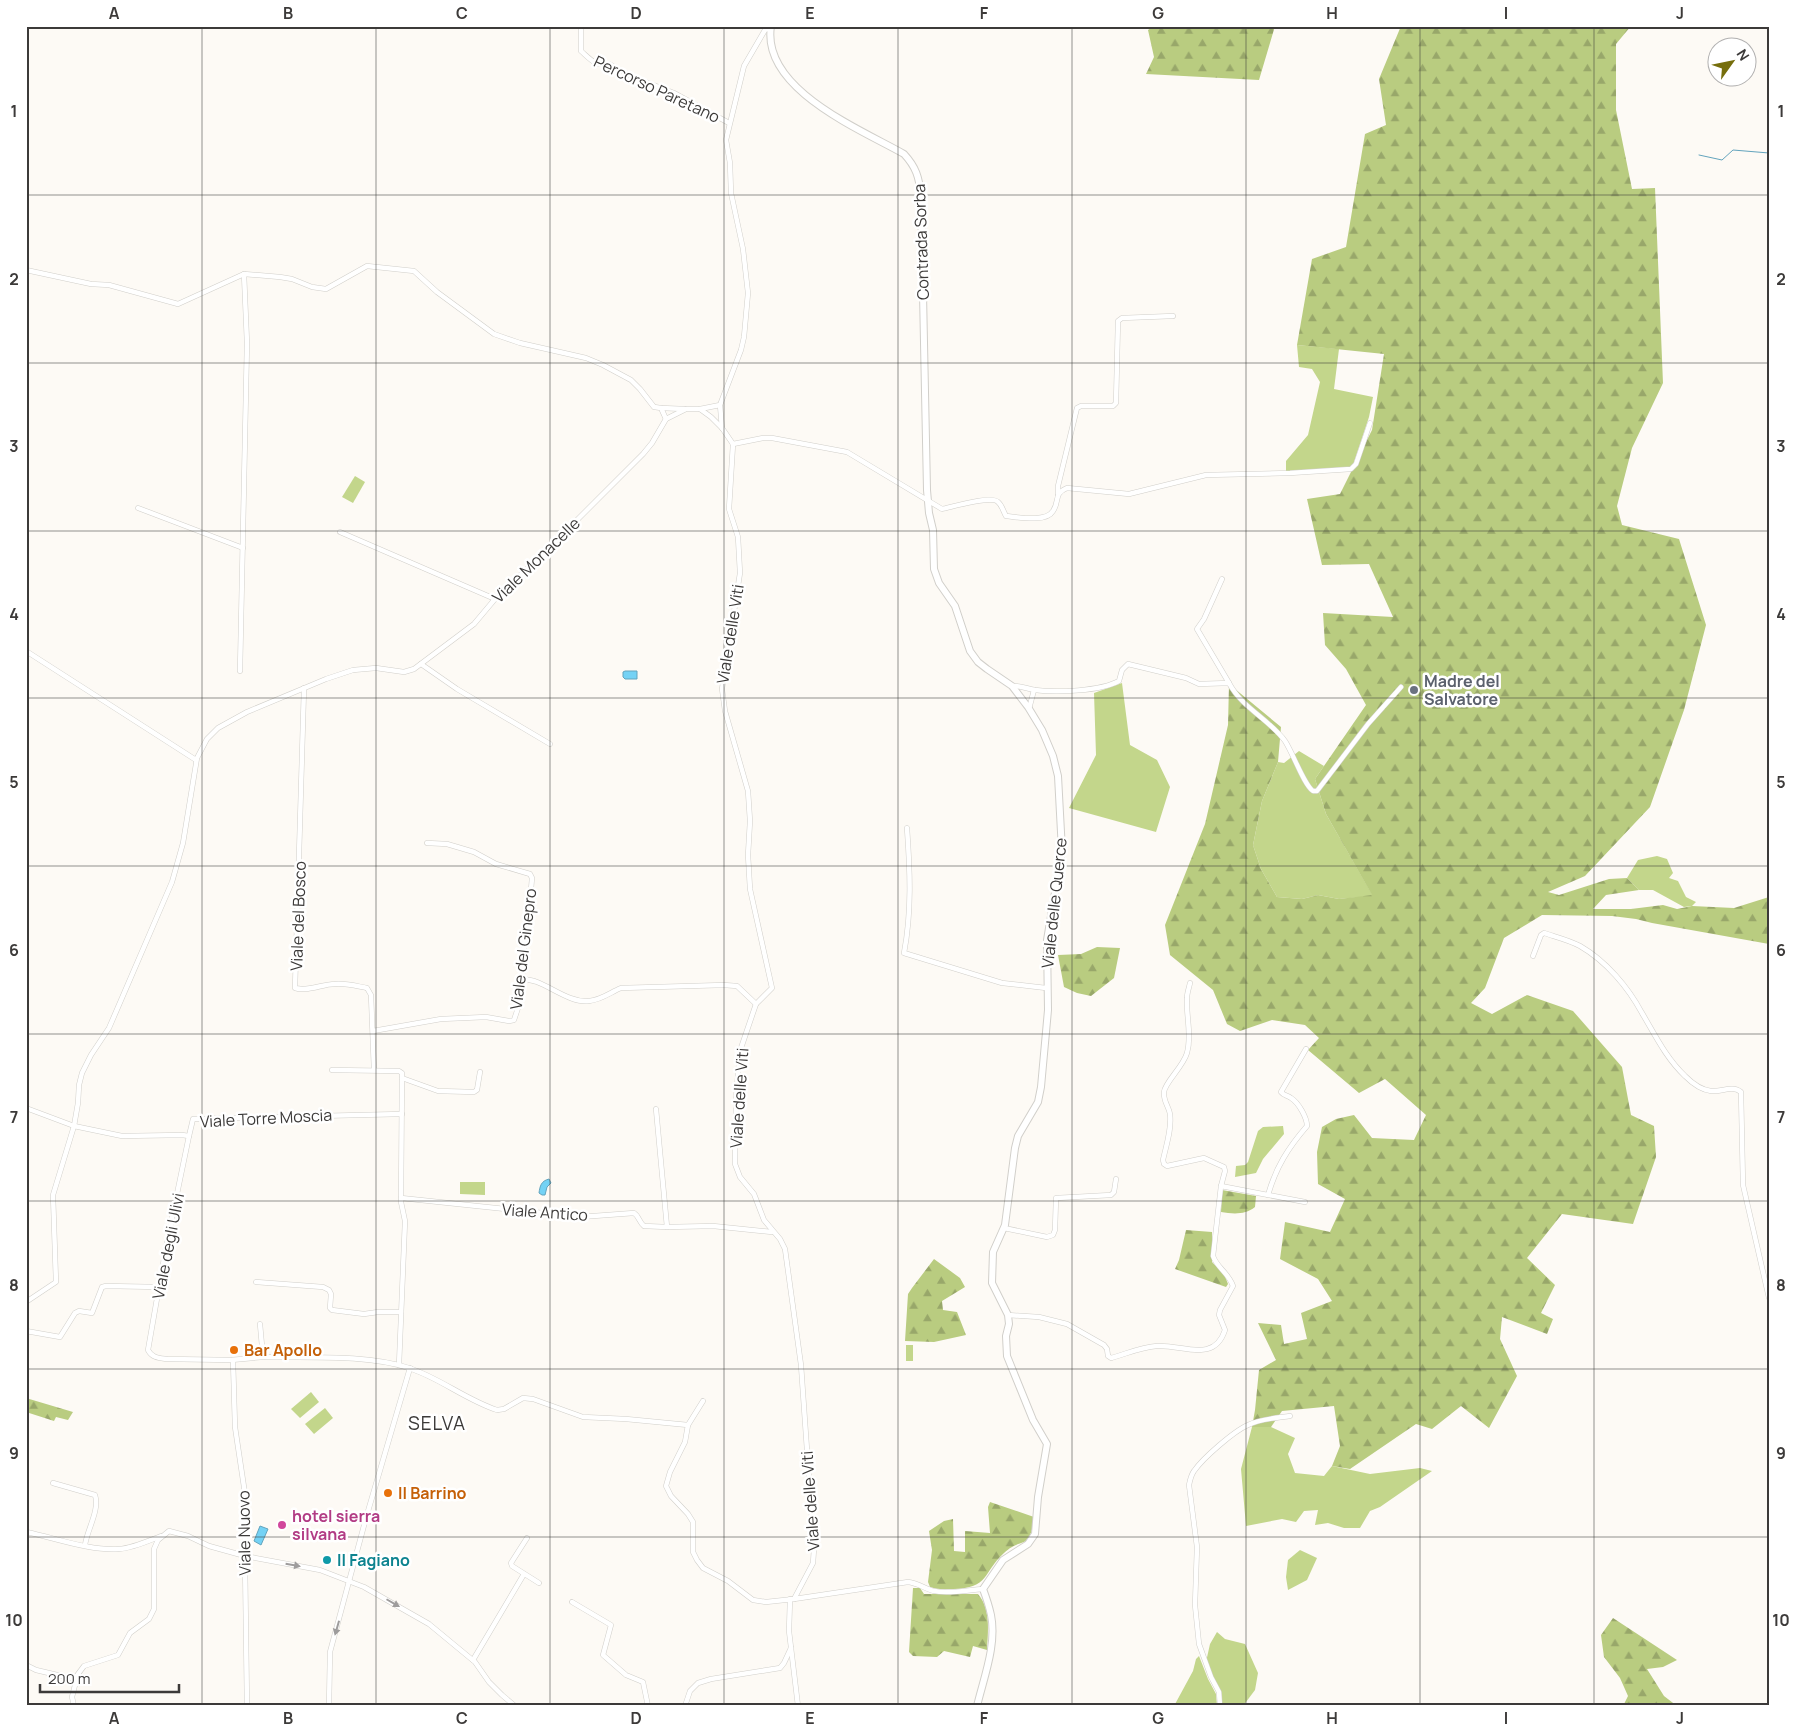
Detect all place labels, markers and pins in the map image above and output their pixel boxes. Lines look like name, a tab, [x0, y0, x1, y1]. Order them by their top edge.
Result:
place label: Madre del Salvatore	[1424, 670, 1500, 710]
marker: Madre del Salvatore	[1408, 684, 1420, 696]
place label: Bar Apollo	[244, 1339, 322, 1361]
marker: Bar Apollo	[228, 1344, 240, 1356]
place label: Il Barrino	[398, 1482, 467, 1504]
marker: Il Barrino	[382, 1487, 394, 1499]
place label: hotel sierra silvana	[292, 1505, 380, 1545]
marker: hotel sierra silvana	[276, 1519, 288, 1531]
place label: Il Fagiano	[337, 1549, 410, 1571]
marker: Il Fagiano	[321, 1554, 333, 1566]

